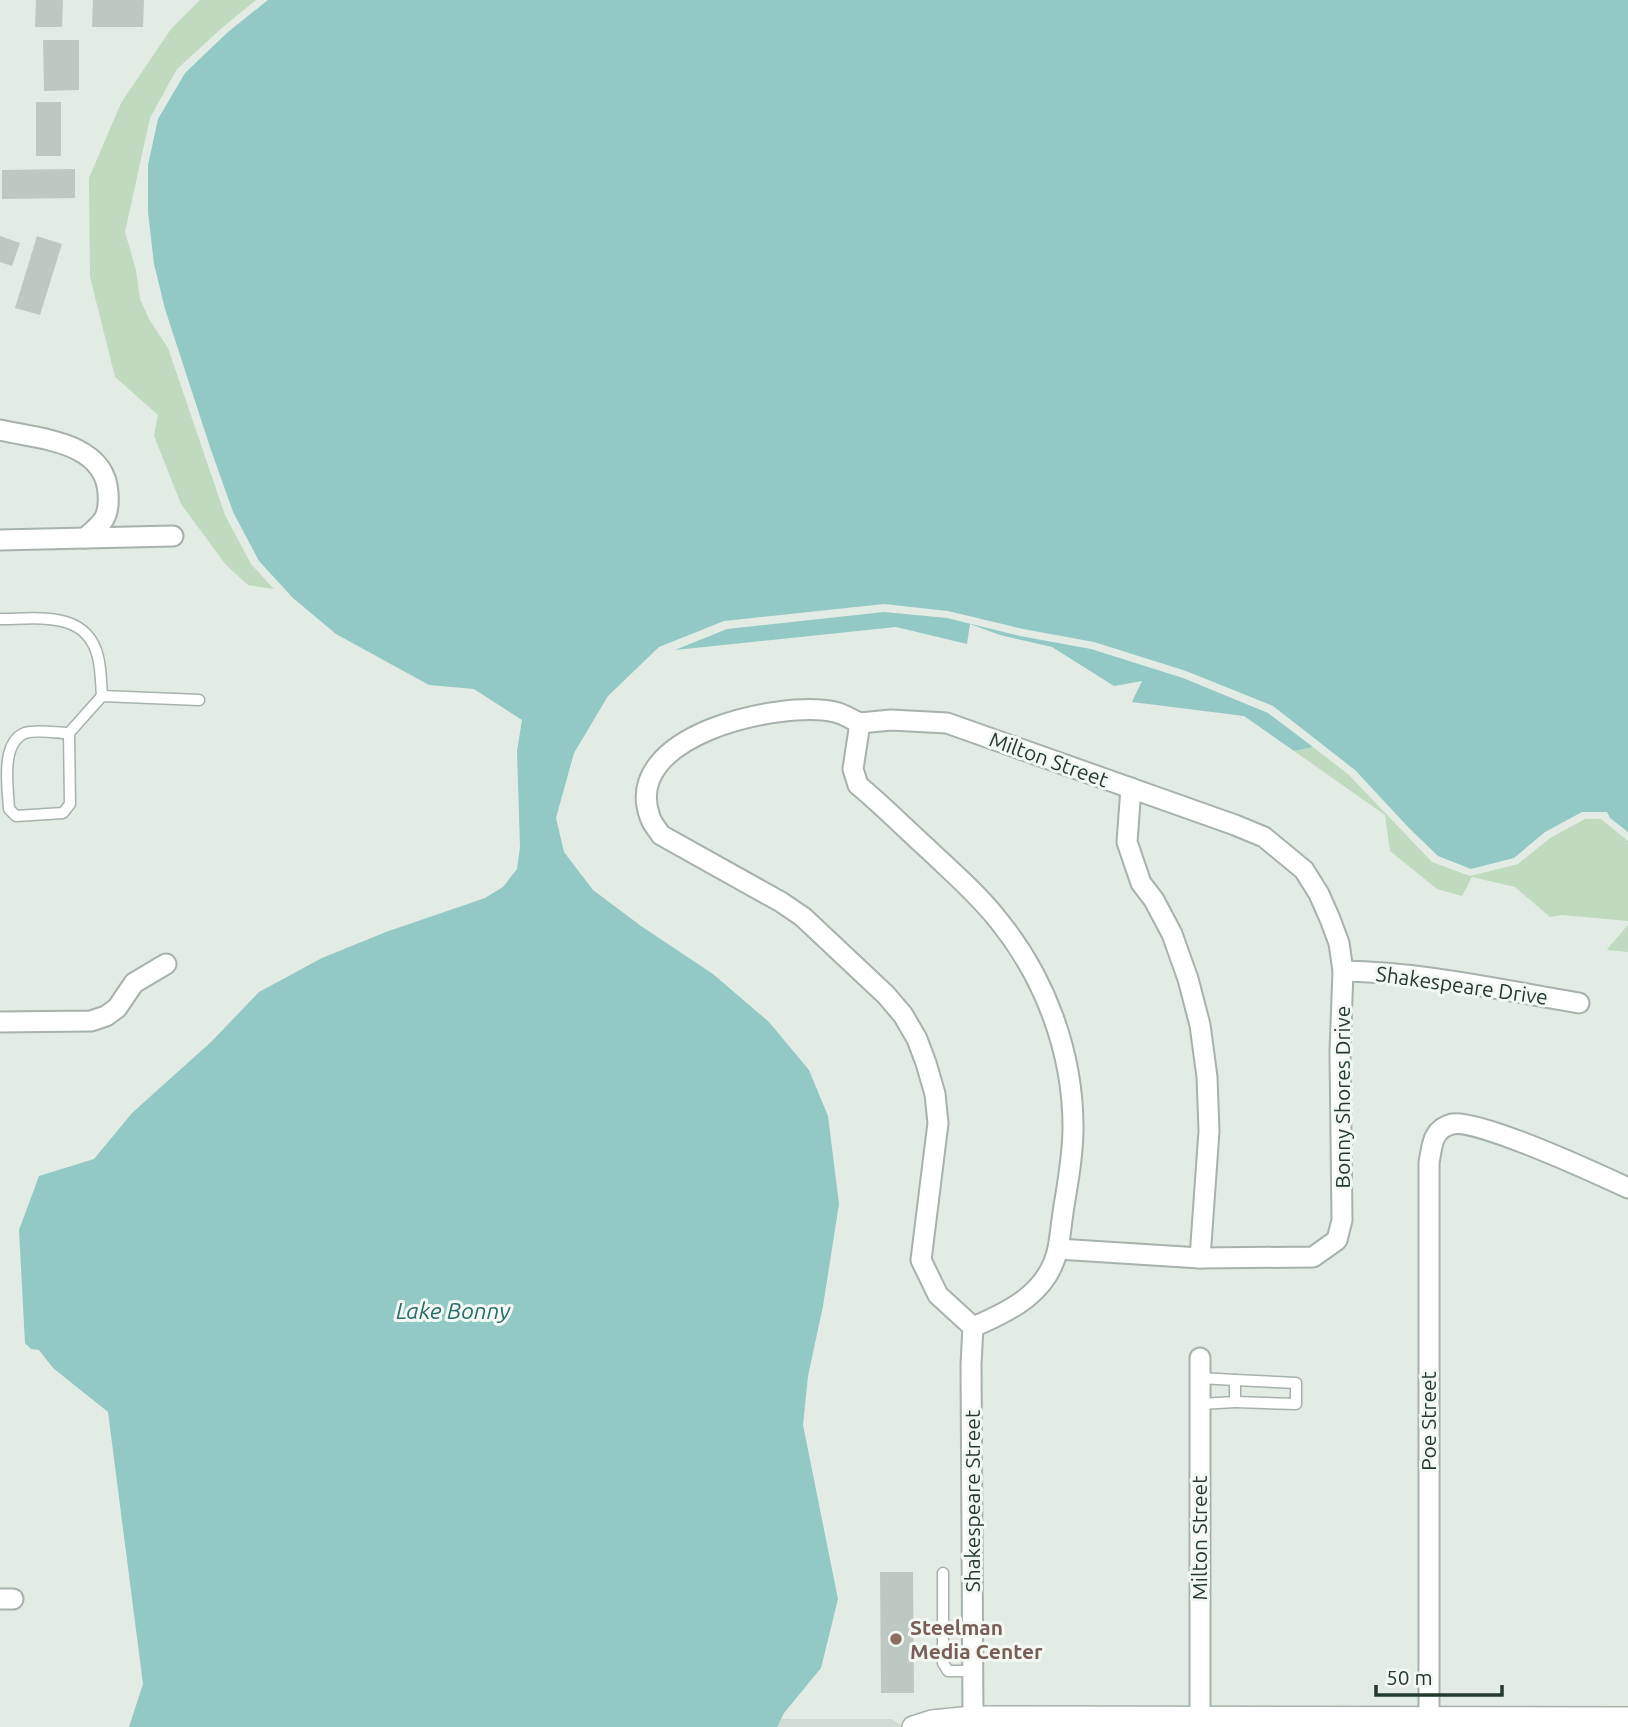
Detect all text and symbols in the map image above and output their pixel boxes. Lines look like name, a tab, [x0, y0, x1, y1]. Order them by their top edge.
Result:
street label: Milton Street	[986, 726, 1112, 792]
street label: Shakespeare Drive	[1374, 961, 1550, 1009]
street label: Bonny Shores Drive	[1330, 1006, 1354, 1188]
water label: Lake Bonny	[396, 1298, 511, 1323]
street label: Poe Street	[1416, 1371, 1440, 1471]
street label: Shakespeare Street	[960, 1410, 984, 1592]
street label: Milton Street	[1187, 1476, 1211, 1600]
place label: Steelman Media Center	[910, 1615, 1043, 1663]
marker: Steelman Media Center	[888, 1631, 904, 1647]
scale bar	[1376, 1654, 1502, 1698]
text: 50 m	[1386, 1665, 1433, 1689]

